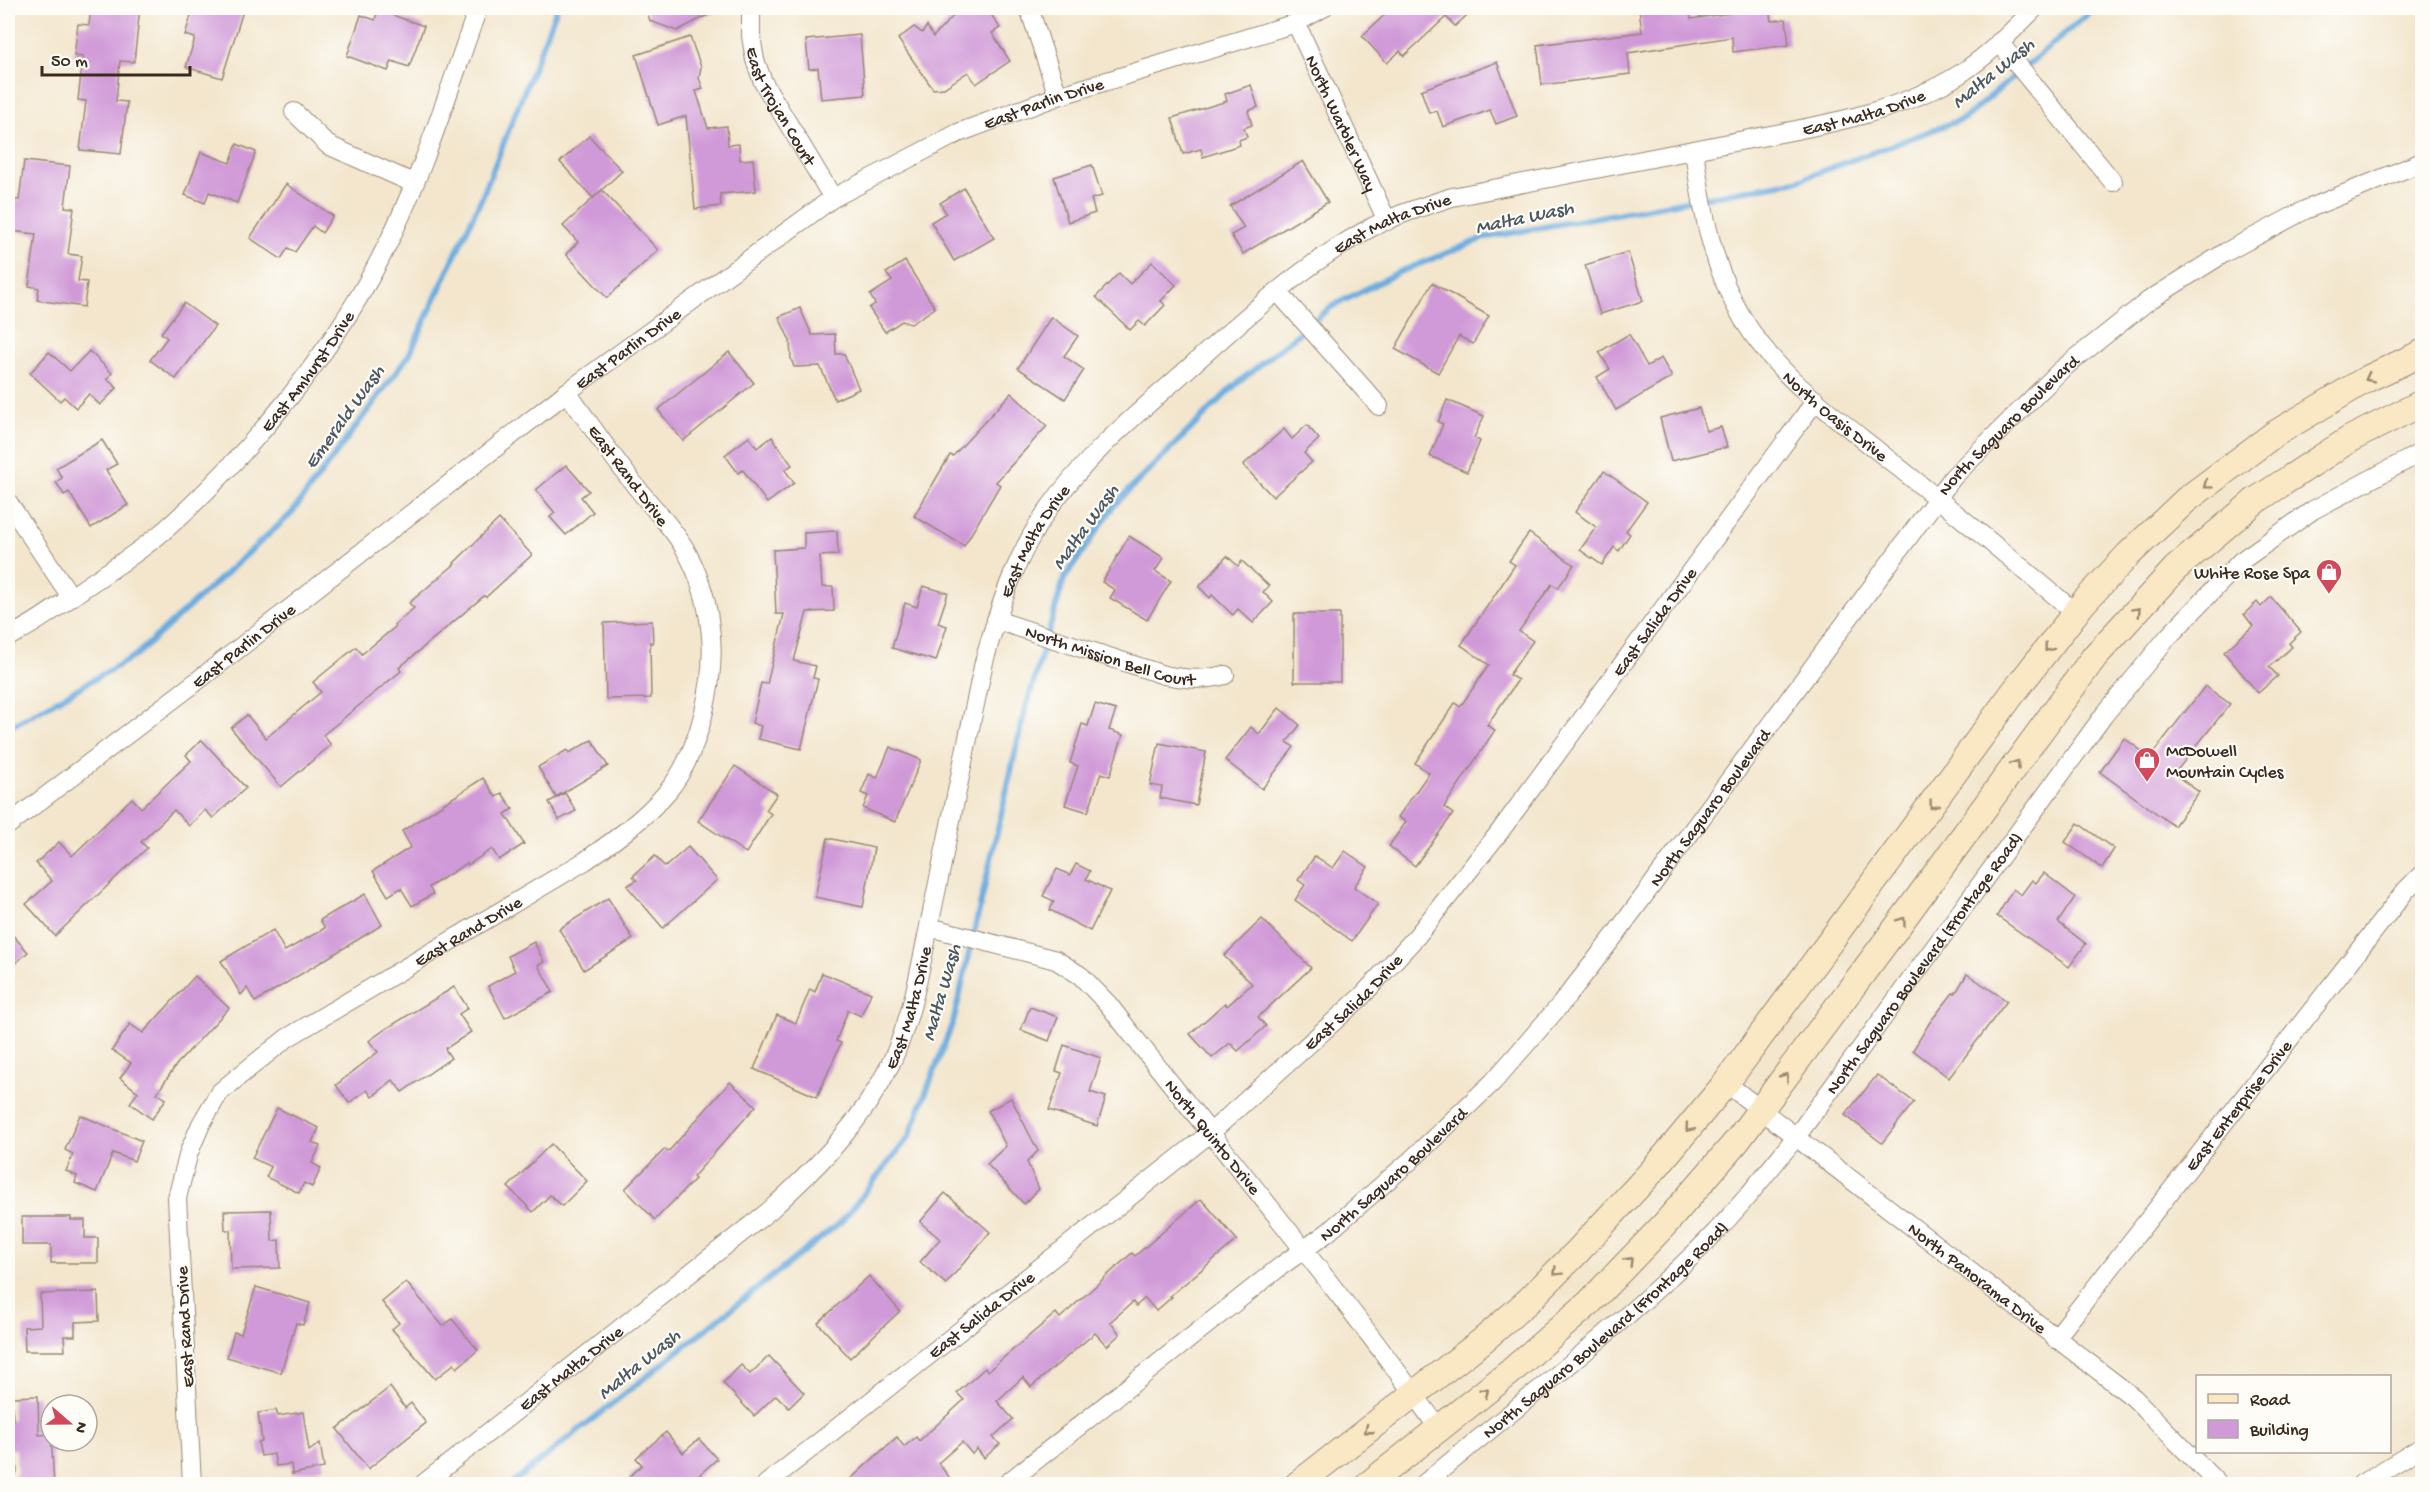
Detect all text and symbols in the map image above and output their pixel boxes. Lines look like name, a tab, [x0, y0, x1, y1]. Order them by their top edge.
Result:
water label: Malta Wash	[1948, 34, 2040, 115]
scale bar	[42, 39, 190, 77]
street label: East Trojan Court	[740, 46, 820, 171]
text: 50 m	[51, 52, 88, 73]
street label: North Warbler Way	[1299, 52, 1380, 196]
street label: East Parlin Drive	[981, 74, 1107, 136]
street label: East Malta Drive	[1801, 86, 1930, 142]
street label: East Malta Drive	[1330, 190, 1455, 260]
water label: Malta Wash	[1474, 198, 1576, 241]
street label: East Parlin Drive	[572, 304, 687, 395]
street label: East Amhurst Drive	[257, 307, 361, 437]
street label: North Saguaro Boulevard	[1935, 351, 2085, 501]
water label: Emerald Wash	[301, 362, 391, 474]
street label: North Oasis Drive	[1777, 368, 1891, 468]
one-way arrow	[2365, 371, 2376, 382]
street label: East Rand Drive	[582, 422, 672, 532]
one-way arrow	[2202, 477, 2213, 488]
street label: East Malta Drive	[997, 481, 1076, 601]
water label: Malta Wash	[1048, 481, 1126, 575]
shop icon: White Rose Spa	[2314, 557, 2344, 595]
street label: East Salida Drive	[1609, 564, 1703, 681]
place label: White Rose Spa	[2194, 564, 2311, 585]
street label: East Parlin Drive	[189, 600, 301, 694]
one-way arrow	[2130, 607, 2141, 617]
street label: North Mission Bell Court	[1022, 622, 1197, 692]
one-way arrow	[2045, 641, 2056, 652]
street label: North Saguaro Boulevard	[1646, 724, 1777, 892]
place label: McDowell Mountain Cycles	[2166, 742, 2285, 784]
shop icon: McDowell Mountain Cycles	[2132, 745, 2162, 783]
one-way arrow	[2009, 759, 2020, 770]
one-way arrow	[1929, 798, 1940, 809]
street label: North Saguaro Boulevard (Frontage Road)	[1823, 829, 2028, 1099]
street label: East Rand Drive	[411, 892, 527, 973]
one-way arrow	[1894, 917, 1905, 928]
water label: Malta Wash	[919, 942, 968, 1044]
street label: East Malta Drive	[882, 944, 938, 1073]
street label: East Salida Drive	[1301, 950, 1409, 1056]
street label: East Enterprise Drive	[2182, 1036, 2298, 1176]
one-way arrow	[1777, 1073, 1788, 1084]
street label: North Quinto Drive	[1159, 1076, 1264, 1201]
street label: North Saguaro Boulevard	[1317, 1103, 1474, 1248]
one-way arrow	[1685, 1121, 1696, 1132]
street label: North Saguaro Boulevard (Frontage Road)	[1479, 1218, 1733, 1444]
street label: North Panorama Drive	[1903, 1219, 2050, 1340]
one-way arrow	[1622, 1258, 1633, 1268]
one-way arrow	[1554, 1264, 1565, 1275]
street label: East Rand Drive	[173, 1265, 200, 1388]
street label: East Salida Drive	[925, 1267, 1041, 1365]
street label: East Malta Drive	[516, 1322, 629, 1417]
water label: Malta Wash	[594, 1325, 686, 1406]
legend	[2196, 1375, 2391, 1453]
one-way arrow	[1478, 1389, 1489, 1400]
text: Road	[2250, 1391, 2291, 1412]
north arrow	[39, 1393, 99, 1453]
text: N	[69, 1419, 91, 1436]
text: Building	[2249, 1421, 2309, 1442]
one-way arrow	[1364, 1422, 1375, 1433]

